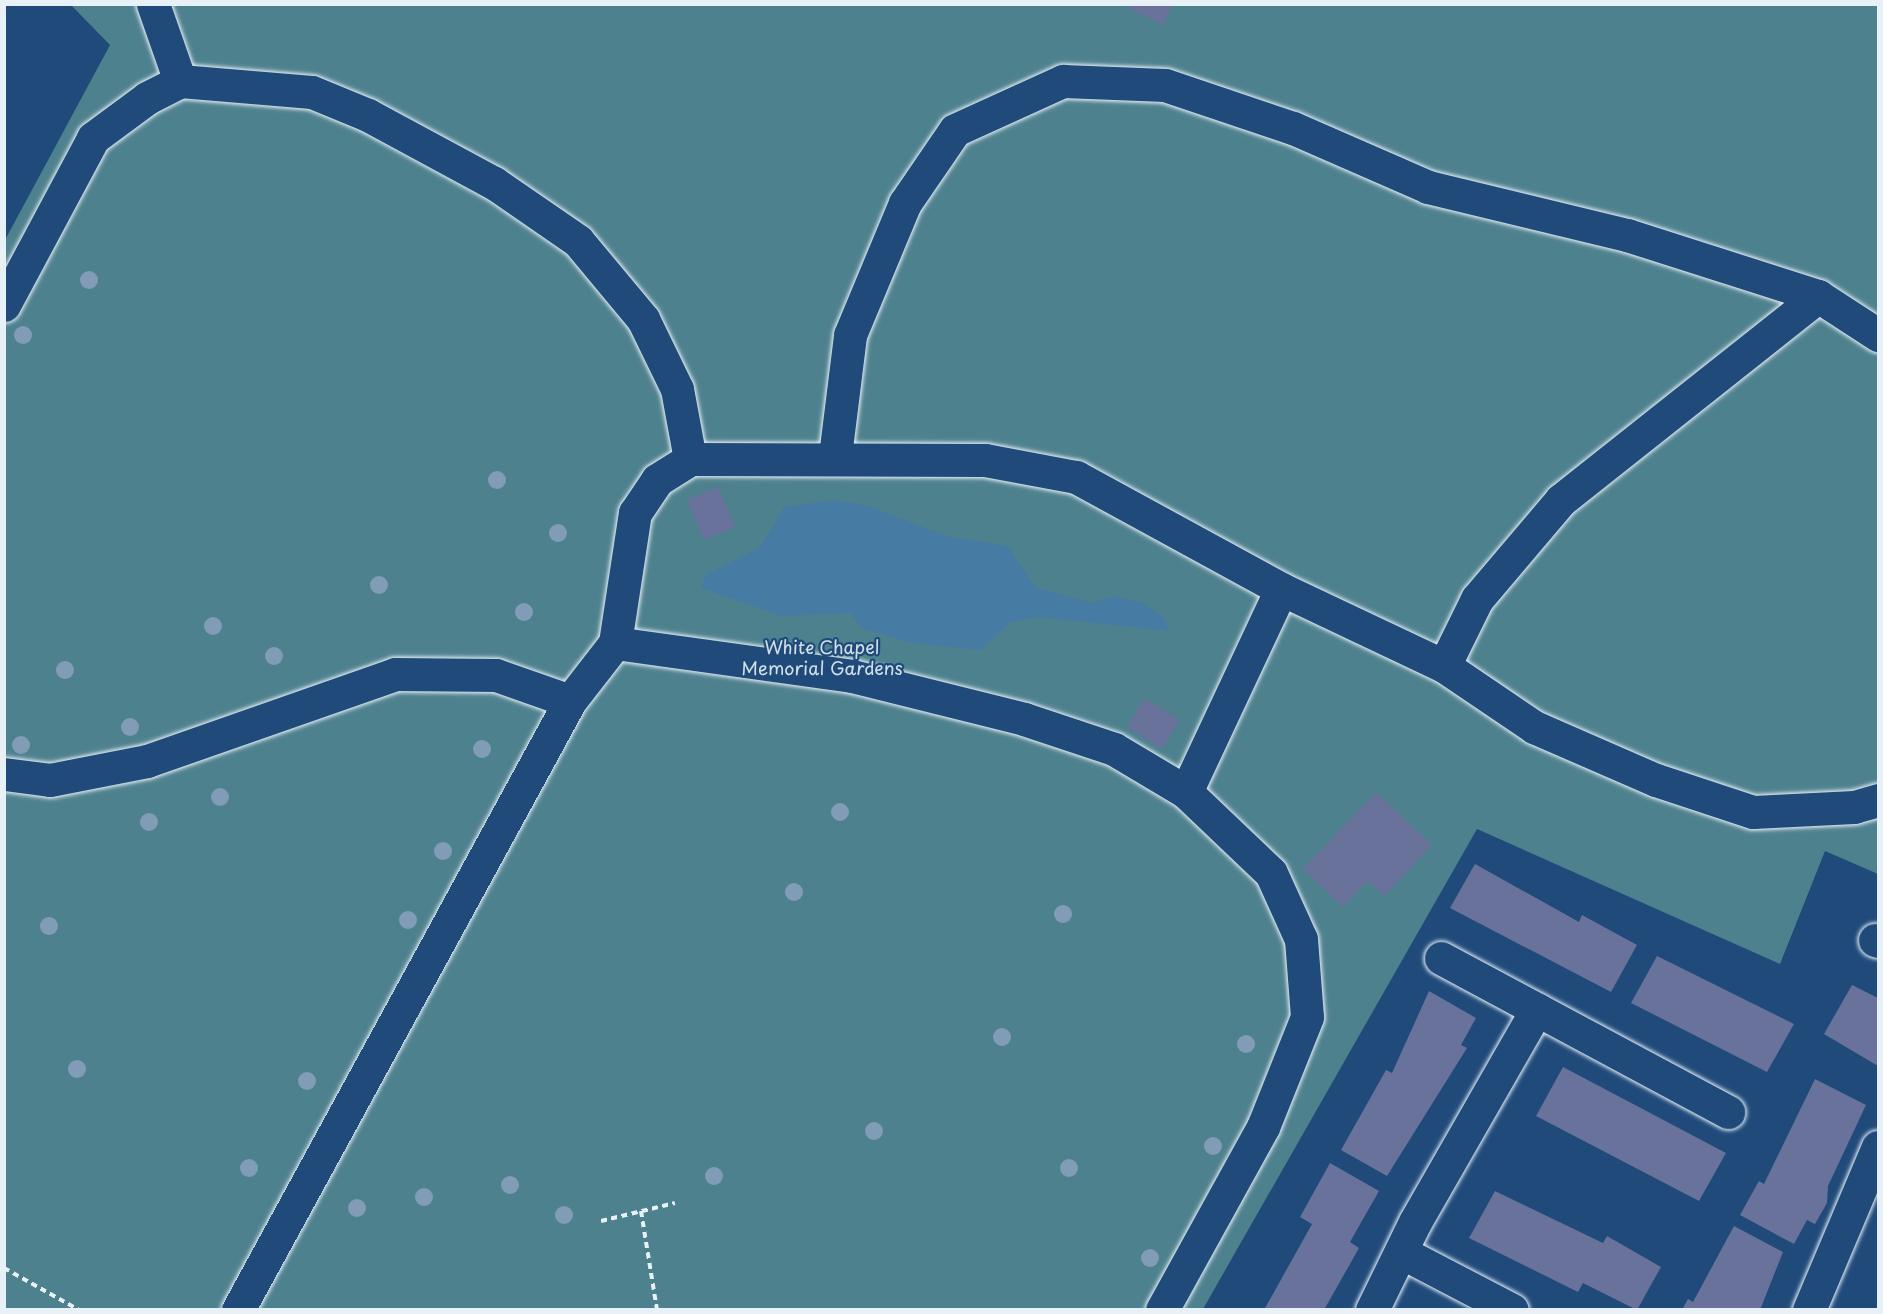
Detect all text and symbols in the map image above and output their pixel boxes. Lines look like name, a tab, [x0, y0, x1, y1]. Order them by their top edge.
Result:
park label: White Chapel Memorial Gardens	[742, 637, 902, 680]

